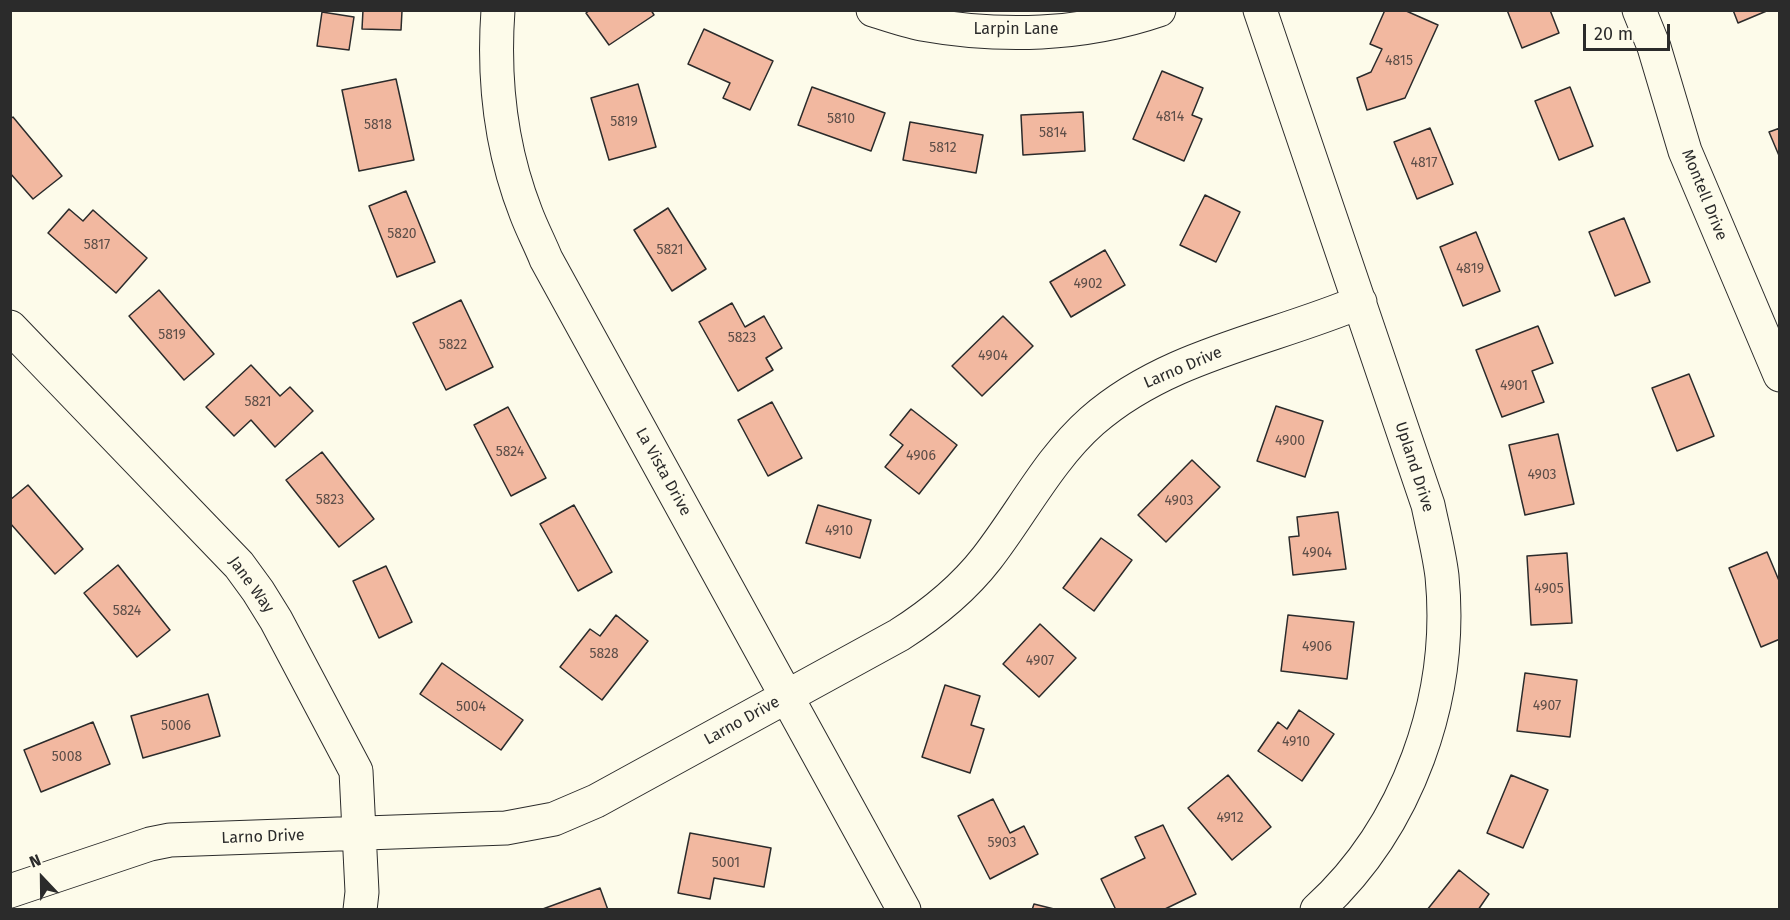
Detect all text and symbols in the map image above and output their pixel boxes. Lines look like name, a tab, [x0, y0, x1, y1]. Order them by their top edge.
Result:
scale bar	[1586, 12, 1673, 50]
street label: Larpin Lane	[974, 20, 1058, 40]
text: 20 m	[1594, 23, 1633, 45]
house number: 4815	[1385, 53, 1413, 69]
house number: 4814	[1156, 109, 1184, 125]
house number: 5810	[827, 111, 855, 127]
house number: 5819	[610, 114, 638, 130]
house number: 5818	[364, 117, 392, 133]
house number: 5814	[1039, 125, 1067, 141]
house number: 5812	[929, 140, 957, 156]
street label: Montell Drive	[1677, 147, 1731, 243]
house number: 4817	[1410, 155, 1438, 171]
house number: 5820	[387, 226, 417, 242]
house number: 5817	[84, 237, 110, 253]
house number: 5821	[656, 242, 684, 258]
house number: 4819	[1456, 261, 1484, 277]
house number: 4902	[1073, 276, 1103, 292]
house number: 5819	[158, 327, 186, 343]
house number: 5823	[728, 330, 756, 346]
house number: 5822	[439, 337, 467, 353]
street label: Larno Drive	[1141, 343, 1225, 393]
house number: 4904	[978, 348, 1008, 364]
house number: 4901	[1500, 378, 1528, 394]
house number: 5821	[244, 394, 272, 410]
street label: Upland Drive	[1390, 419, 1438, 515]
street label: La Vista Drive	[631, 425, 695, 519]
house number: 4900	[1275, 433, 1305, 449]
house number: 5824	[496, 444, 524, 460]
house number: 4906	[906, 448, 936, 464]
house number: 4903	[1527, 467, 1557, 483]
house number: 5823	[316, 492, 344, 508]
house number: 4903	[1164, 493, 1194, 509]
house number: 4910	[825, 523, 853, 539]
house number: 4904	[1302, 545, 1332, 561]
street label: Jane Way	[224, 553, 278, 617]
house number: 4905	[1534, 581, 1564, 597]
house number: 5824	[113, 603, 141, 619]
house number: 4906	[1302, 639, 1332, 655]
house number: 5828	[589, 646, 619, 662]
house number: 4907	[1026, 653, 1054, 669]
street label: Larno Drive	[701, 692, 783, 750]
house number: 4907	[1533, 698, 1561, 714]
house number: 5004	[456, 699, 486, 715]
house number: 5006	[161, 718, 191, 734]
house number: 4910	[1282, 734, 1310, 750]
house number: 5008	[52, 749, 82, 765]
house number: 4912	[1216, 810, 1244, 826]
street label: Larno Drive	[221, 826, 305, 848]
house number: 5903	[988, 835, 1016, 851]
north arrow	[12, 848, 72, 908]
text: N	[27, 850, 44, 872]
house number: 5001	[712, 855, 740, 871]

